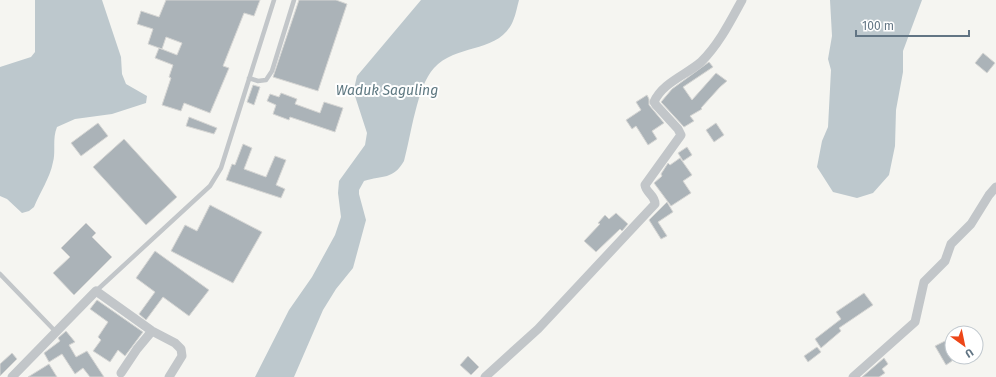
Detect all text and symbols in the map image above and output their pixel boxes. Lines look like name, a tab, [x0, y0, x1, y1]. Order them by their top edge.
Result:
scale bar	[856, 12, 969, 38]
text: 100 m	[862, 19, 894, 33]
water label: Waduk Saguling	[336, 82, 438, 99]
north arrow	[944, 325, 984, 365]
text: U	[963, 346, 976, 360]

